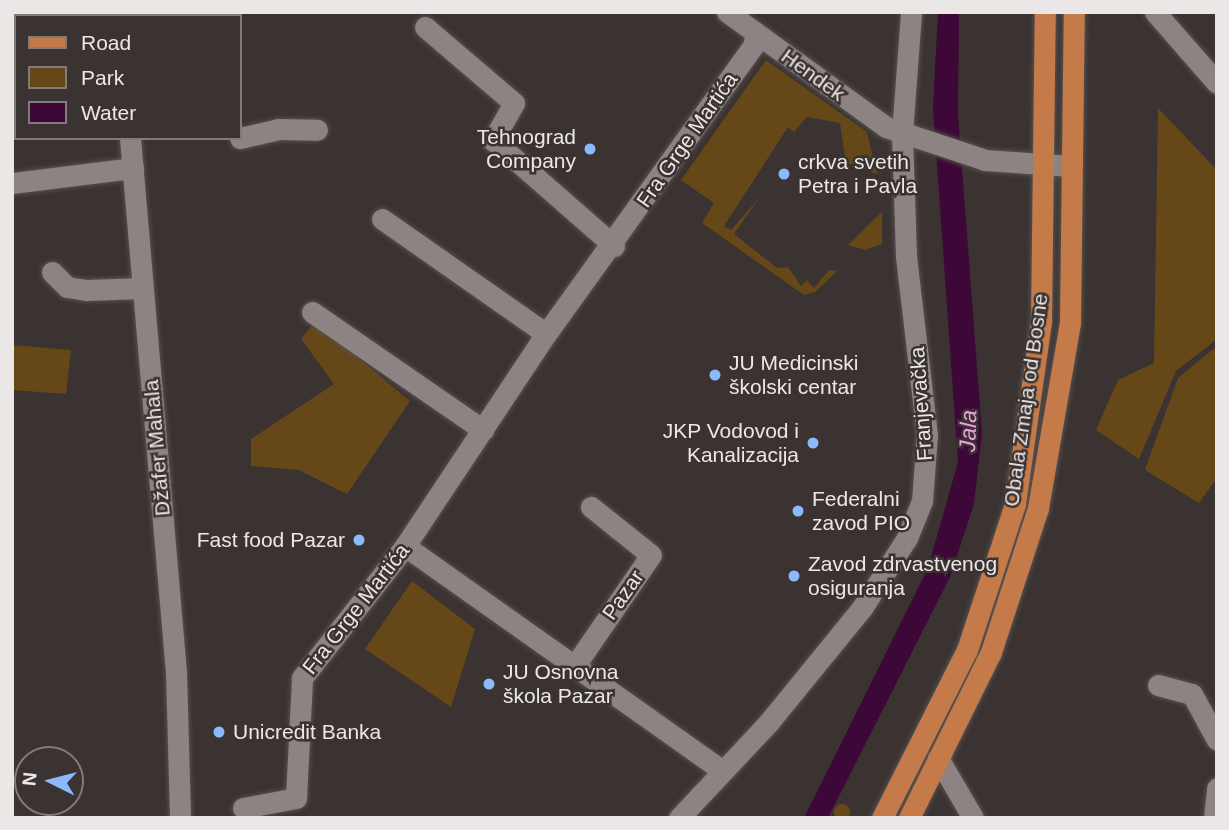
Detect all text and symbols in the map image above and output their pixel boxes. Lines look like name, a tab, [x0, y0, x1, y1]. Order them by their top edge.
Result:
legend	[14, 14, 242, 140]
text: Road	[81, 31, 131, 54]
street label: Hendek	[776, 44, 850, 106]
text: Park	[81, 66, 124, 89]
street label: Fra Grge Martića	[631, 68, 743, 212]
text: Water	[81, 101, 136, 124]
place label: Tehnograd Company	[477, 124, 576, 174]
marker: Tehnograd Company	[582, 141, 598, 157]
place label: crkva svetih Petra i Pavla	[798, 149, 917, 199]
marker: crkva svetih Petra i Pavla	[776, 166, 792, 182]
street label: Obala Zmaja od Bosne	[999, 292, 1053, 508]
street label: Franjevačka	[904, 346, 938, 462]
place label: JU Medicinski školski centar	[729, 350, 859, 400]
marker: JU Medicinski školski centar	[707, 367, 723, 383]
street label: Džafer Mahala	[138, 379, 176, 517]
water label: Jala	[953, 409, 983, 453]
place label: JKP Vodovod i Kanalizacija	[662, 418, 799, 468]
marker: JKP Vodovod i Kanalizacija	[805, 435, 821, 451]
place label: Federalni zavod PIO	[812, 486, 910, 536]
marker: Federalni zavod PIO	[790, 503, 806, 519]
place label: Fast food Pazar	[197, 527, 345, 553]
marker: Fast food Pazar	[351, 532, 367, 548]
street label: Fra Grge Martića	[297, 539, 415, 679]
place label: Zavod zdrvastvenog osiguranja	[808, 551, 997, 601]
street label: Pazar	[597, 565, 649, 625]
marker: Zavod zdrvastvenog osiguranja	[786, 568, 802, 584]
place label: JU Osnovna škola Pazar	[503, 659, 619, 709]
marker: JU Osnovna škola Pazar	[481, 676, 497, 692]
place label: Unicredit Banka	[233, 719, 381, 745]
marker: Unicredit Banka	[211, 724, 227, 740]
north arrow	[14, 746, 84, 816]
text: N	[18, 771, 41, 787]

